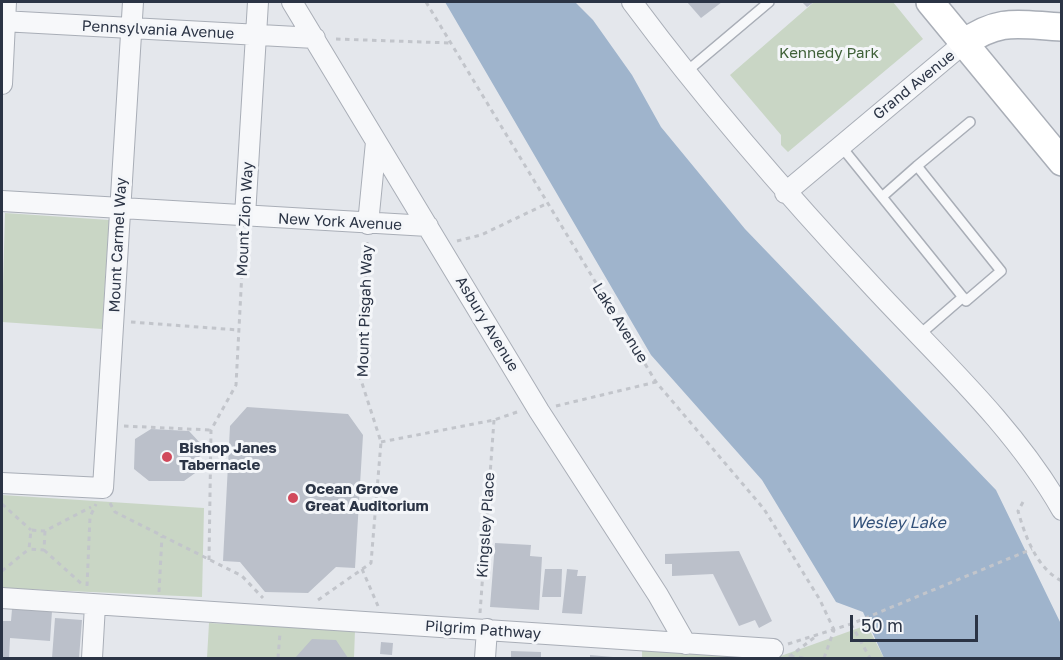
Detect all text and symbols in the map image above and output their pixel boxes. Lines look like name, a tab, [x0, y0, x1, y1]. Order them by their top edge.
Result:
street label: Pennsylvania Avenue	[81, 17, 235, 43]
park label: Kennedy Park	[779, 44, 879, 62]
street label: Grand Avenue	[870, 47, 958, 123]
street label: Mount Zion Way	[233, 161, 257, 277]
street label: Mount Carmel Way	[105, 177, 131, 313]
street label: New York Avenue	[277, 210, 403, 234]
street label: Mount Pisgah Way	[354, 244, 376, 378]
street label: Asbury Avenue	[452, 273, 522, 375]
street label: Lake Avenue	[588, 280, 652, 366]
place label: Bishop Janes Tabernacle	[179, 439, 277, 474]
marker: Bishop Janes Tabernacle	[160, 450, 174, 464]
street label: Kingsley Place	[473, 472, 499, 578]
place label: Ocean Grove Great Auditorium	[305, 480, 429, 515]
marker: Ocean Grove Great Auditorium	[286, 491, 300, 505]
water label: Wesley Lake	[850, 513, 946, 533]
scale bar	[853, 603, 980, 641]
text: 50 m	[861, 614, 903, 636]
street label: Pilgrim Pathway	[424, 617, 542, 643]

